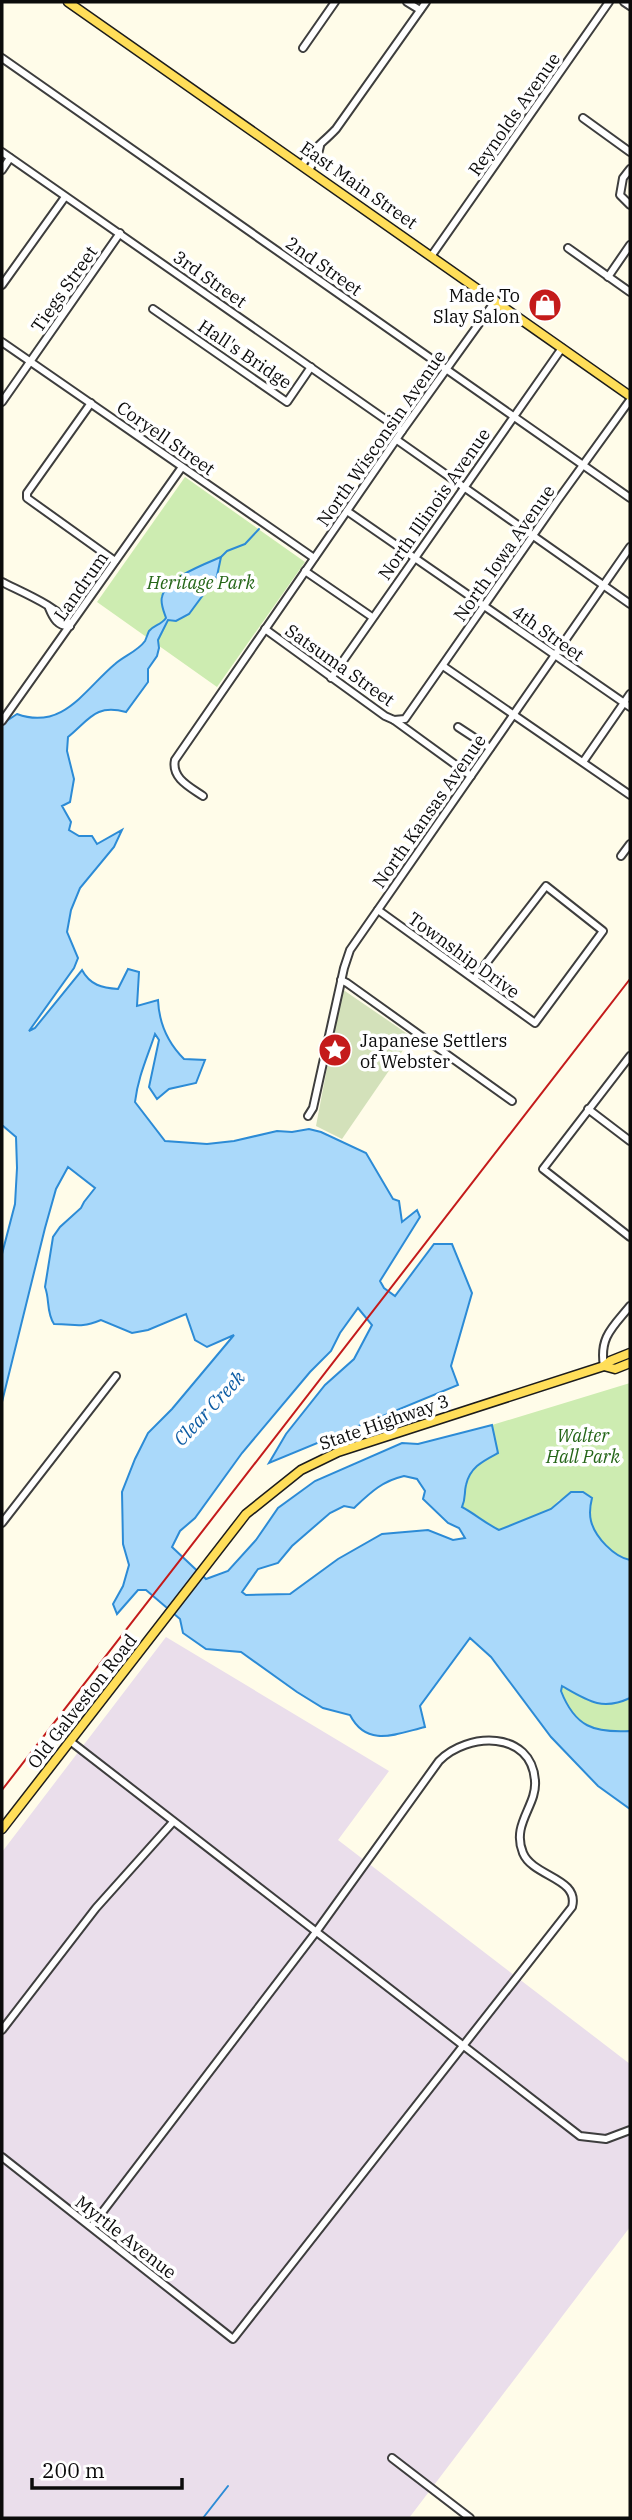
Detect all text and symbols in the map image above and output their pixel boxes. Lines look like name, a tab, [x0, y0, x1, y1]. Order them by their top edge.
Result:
street label: Reynolds Avenue	[463, 48, 565, 180]
street label: East Main Street	[296, 136, 422, 234]
street label: 2nd Street	[281, 231, 367, 301]
street label: Tiegs Street	[26, 241, 102, 337]
street label: 3rd Street	[169, 245, 251, 313]
place label: Made To Slay Salon	[433, 284, 520, 328]
shop icon: Made To Slay Salon	[526, 286, 564, 324]
street label: Hall's Bridge	[194, 314, 296, 394]
street label: North Wisconsin Avenue	[311, 345, 451, 531]
street label: Coryell Street	[112, 396, 220, 480]
street label: North Illinois Avenue	[373, 424, 495, 584]
street label: North Iowa Avenue	[448, 480, 560, 626]
street label: Landrum	[49, 547, 113, 625]
park label: Heritage Park	[146, 571, 255, 594]
street label: 4th Street	[507, 600, 589, 666]
street label: Satsuma Street	[281, 619, 399, 711]
street label: North Kansas Avenue	[367, 730, 491, 892]
street label: Township Drive	[404, 907, 524, 1003]
place label: Japanese Settlers of Webster	[360, 1029, 507, 1073]
place icon: Japanese Settlers of Webster	[316, 1031, 354, 1069]
water label: Clear Creek	[168, 1365, 250, 1451]
street label: State Highway 3	[316, 1389, 452, 1455]
park label: Walter Hall Park	[545, 1424, 621, 1468]
street label: Old Galveston Road	[22, 1629, 142, 1773]
street label: Myrtle Avenue	[71, 2190, 181, 2284]
scale bar	[32, 2446, 182, 2490]
text: 200 m	[42, 2456, 105, 2484]

